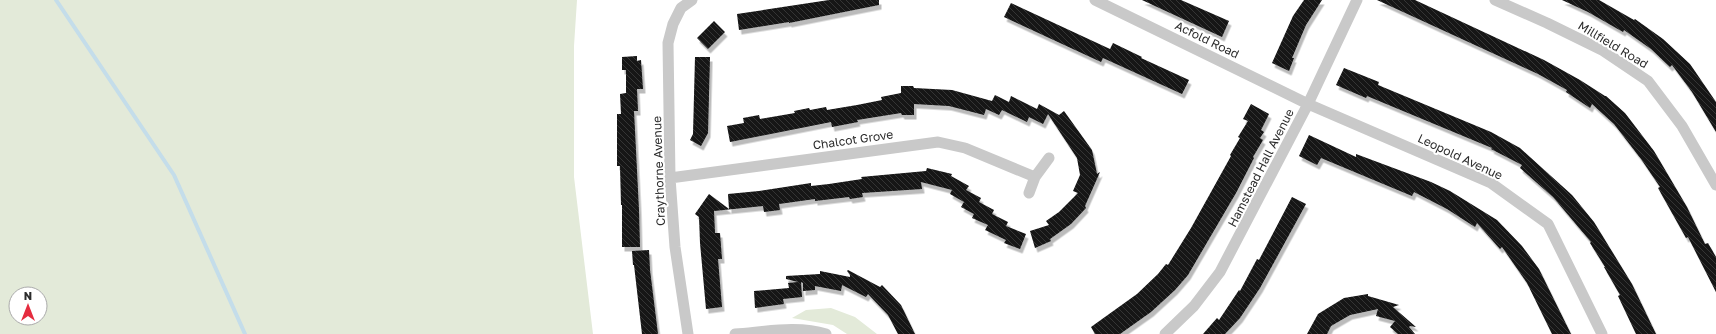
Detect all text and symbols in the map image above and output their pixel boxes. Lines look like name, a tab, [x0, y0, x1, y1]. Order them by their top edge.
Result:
street label: Acfold Road	[1173, 18, 1242, 61]
street label: Millfield Road	[1576, 18, 1651, 71]
street label: Hamstead Hall Avenue	[1224, 106, 1297, 229]
street label: Craythorne Avenue	[649, 116, 668, 226]
street label: Chalcot Grove	[812, 126, 894, 153]
street label: Leopold Avenue	[1415, 130, 1505, 183]
north arrow	[8, 286, 48, 326]
text: N	[24, 289, 32, 302]

